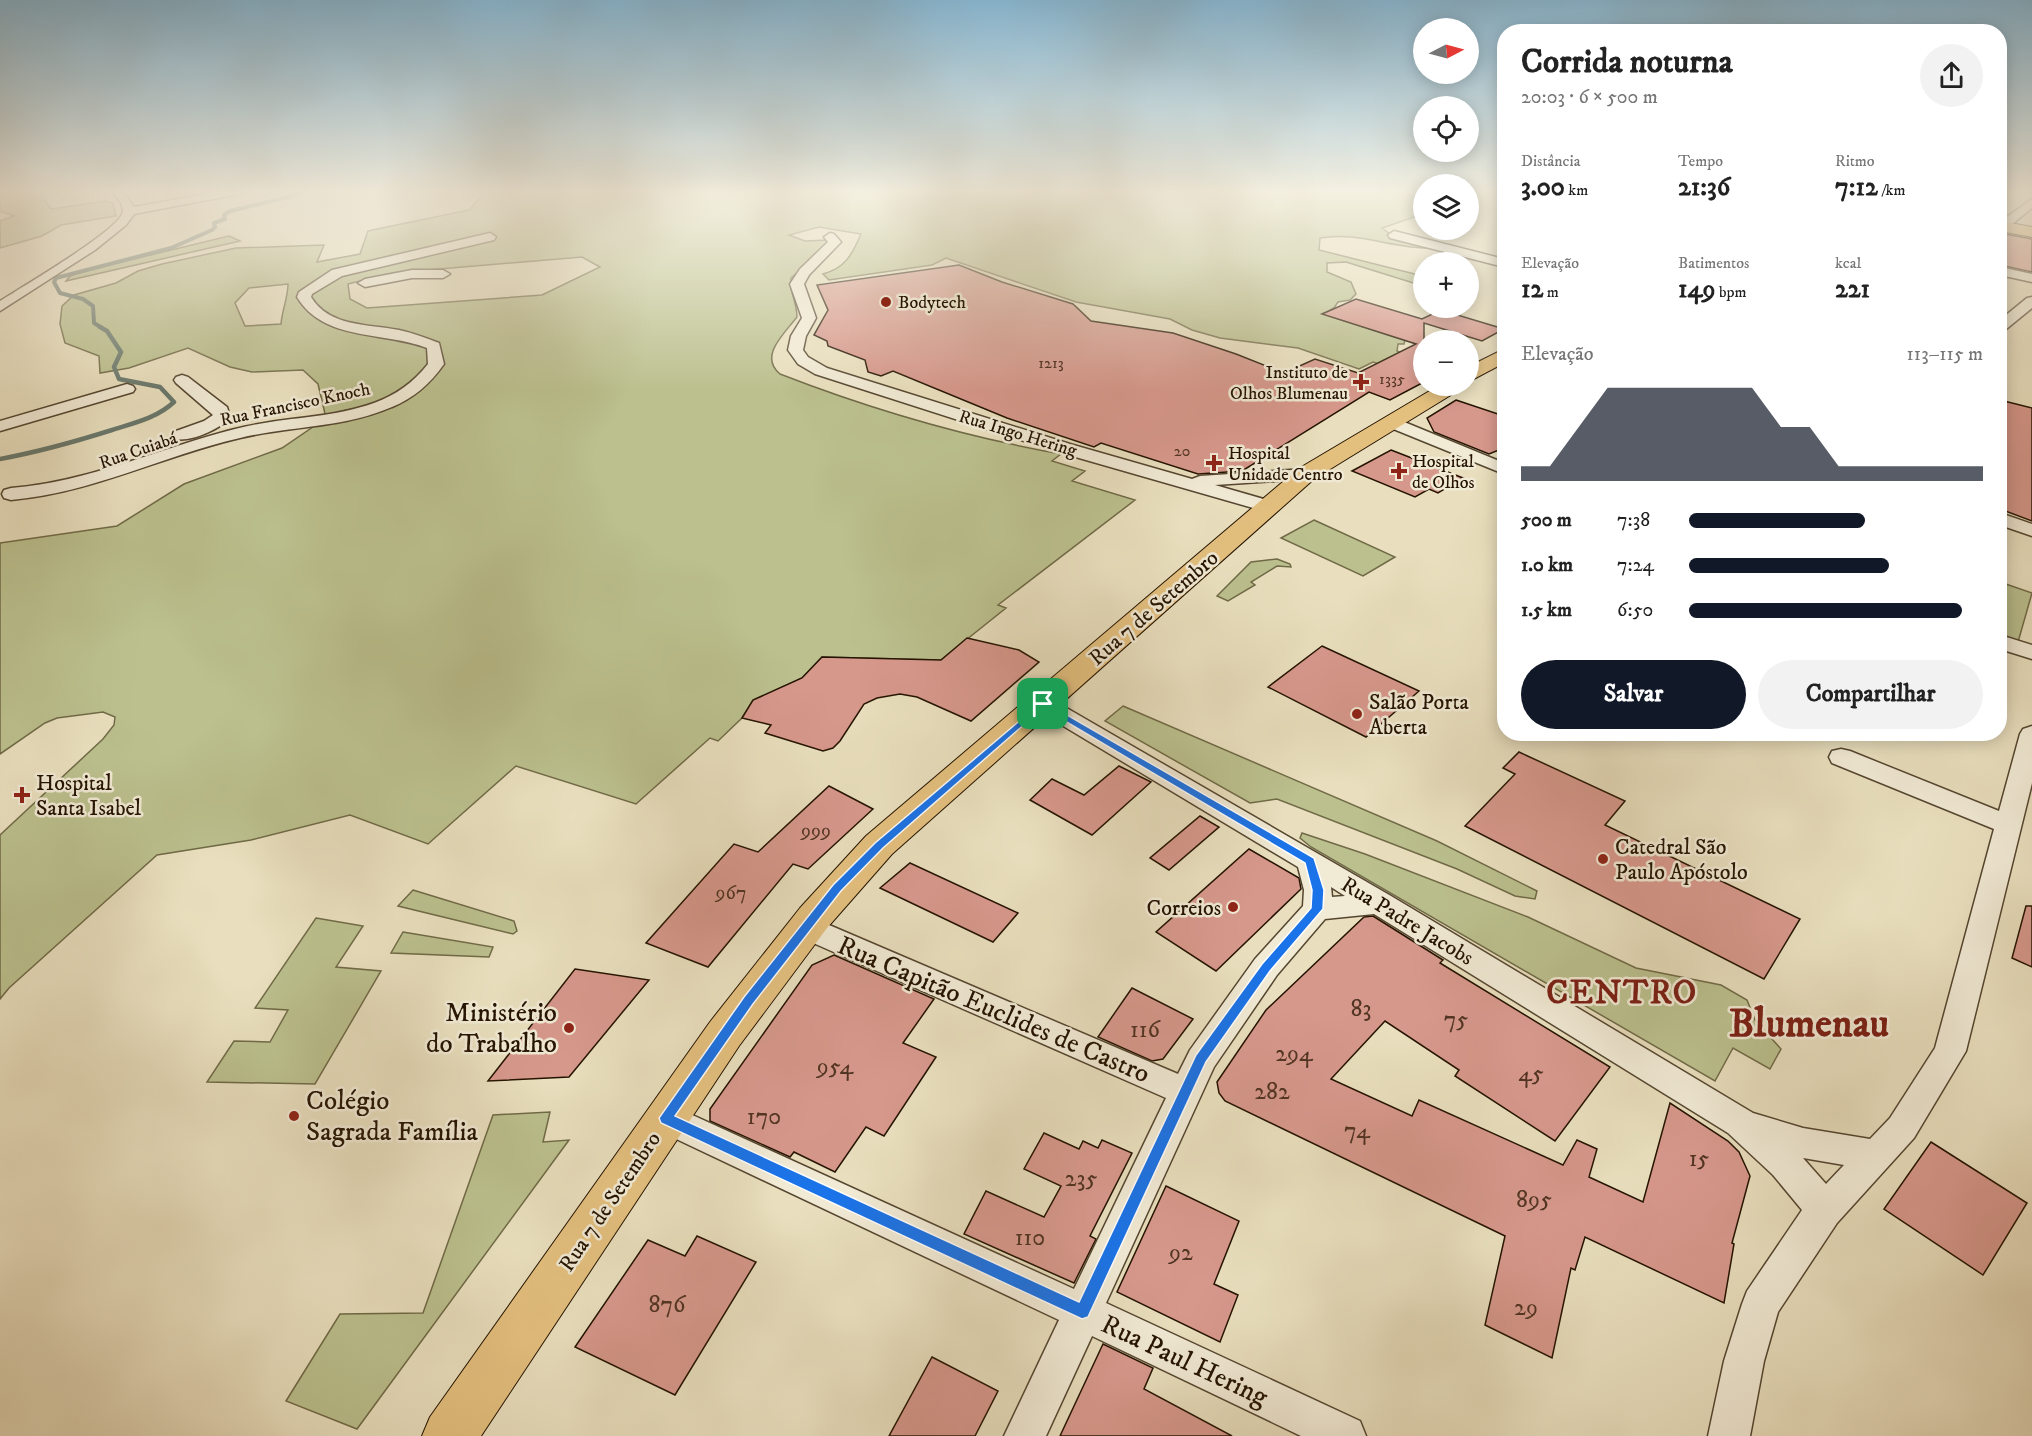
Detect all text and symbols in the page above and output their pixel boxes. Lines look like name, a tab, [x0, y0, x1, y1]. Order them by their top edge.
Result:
north arrow	[1413, 18, 1479, 84]
map controls	[1413, 18, 1479, 396]
text: Corrida noturna	[1521, 42, 1733, 83]
button: share	[1920, 44, 1983, 107]
text: 20:03 · 6 × 500 m	[1521, 85, 1658, 110]
button: locate	[1413, 96, 1479, 162]
text: Distância	[1521, 151, 1580, 171]
text: Tempo	[1678, 151, 1723, 171]
text: Ritmo	[1835, 151, 1875, 171]
text: 3.00	[1521, 171, 1565, 204]
text: 21:36	[1678, 171, 1730, 204]
text: 7:12	[1835, 171, 1878, 204]
button: layers	[1413, 174, 1479, 240]
text: km	[1565, 180, 1588, 200]
text: /km	[1878, 180, 1906, 200]
button: +	[1413, 252, 1479, 318]
text: Elevação	[1521, 253, 1579, 273]
text: Batimentos	[1678, 253, 1749, 273]
text: kcal	[1835, 253, 1861, 273]
text: 12	[1521, 273, 1543, 306]
text: 149	[1678, 273, 1716, 306]
text: 221	[1835, 273, 1870, 306]
text: m	[1543, 282, 1559, 302]
text: bpm	[1716, 282, 1746, 302]
place label: Bodytech	[898, 292, 967, 314]
marker: Bodytech	[879, 295, 893, 309]
button: −	[1413, 330, 1479, 396]
text: Elevação	[1521, 342, 1594, 367]
text: 113–115 m	[1907, 342, 1983, 367]
house number: 1213	[1038, 353, 1064, 373]
place label: Instituto de Olhos Blumenau	[1230, 362, 1348, 405]
house number: 1335	[1379, 369, 1405, 389]
marker: Instituto de Olhos Blumenau	[1352, 373, 1370, 391]
street label: Rua Francisco Knoch	[218, 378, 373, 432]
street label: Rua Ingo Hering	[956, 406, 1080, 462]
street label: Rua Cuiabá	[96, 427, 181, 475]
house number: 20	[1174, 441, 1190, 461]
place label: Hospital Unidade Centro	[1228, 443, 1343, 486]
place label: Hospital de Olhos	[1412, 451, 1475, 494]
marker: Hospital Unidade Centro	[1205, 454, 1223, 472]
marker: Hospital de Olhos	[1390, 462, 1408, 480]
text: 500 m	[1521, 508, 1572, 533]
text: 7:38	[1617, 508, 1650, 533]
street label: Rua 7 de Setembro	[1084, 545, 1224, 672]
text: 1.0 km	[1521, 553, 1573, 578]
text: 7:24	[1617, 553, 1654, 578]
text: 1.5 km	[1521, 598, 1572, 623]
text: 6:50	[1617, 598, 1653, 623]
button: Salvar	[1521, 660, 1746, 729]
button: Compartilhar	[1758, 660, 1983, 729]
pin	[1017, 678, 1068, 729]
icon: arrive	[1026, 687, 1059, 720]
place label: Salão Porta Aberta	[1369, 689, 1469, 741]
marker: Salão Porta Aberta	[1350, 707, 1364, 721]
place label: Hospital Santa Isabel	[36, 770, 142, 822]
marker: Hospital Santa Isabel	[13, 786, 31, 804]
house number: 999	[800, 819, 831, 844]
place label: Catedral São Paulo Apóstolo	[1615, 834, 1748, 886]
marker: Catedral São Paulo Apóstolo	[1596, 852, 1610, 866]
street label: Rua Padre Jacobs	[1336, 871, 1478, 971]
house number: 967	[715, 881, 746, 906]
place label: Correios	[1147, 895, 1221, 922]
marker: Correios	[1226, 900, 1240, 914]
street label: Rua Capitão Euclides de Castro	[832, 929, 1155, 1091]
district label: CENTRO	[1546, 973, 1698, 1014]
house number: 83	[1351, 994, 1371, 1024]
place label: Ministério do Trabalho	[426, 996, 557, 1061]
district label: Blumenau	[1729, 1000, 1889, 1050]
house number: 75	[1444, 1005, 1468, 1035]
house number: 116	[1130, 1015, 1162, 1045]
marker: Ministério do Trabalho	[562, 1021, 576, 1035]
house number: 294	[1275, 1039, 1314, 1069]
house number: 954	[816, 1052, 854, 1082]
house number: 45	[1518, 1059, 1544, 1089]
house number: 282	[1254, 1077, 1290, 1107]
place label: Colégio Sagrada Família	[306, 1084, 479, 1149]
house number: 170	[747, 1102, 781, 1132]
marker: Colégio Sagrada Família	[287, 1109, 301, 1123]
house number: 74	[1344, 1116, 1371, 1146]
street label: Rua 7 de Setembro	[554, 1127, 667, 1277]
house number: 15	[1689, 1144, 1709, 1174]
house number: 235	[1065, 1164, 1097, 1194]
house number: 895	[1516, 1185, 1552, 1215]
house number: 110	[1015, 1223, 1045, 1253]
house number: 92	[1168, 1238, 1193, 1268]
house number: 876	[648, 1290, 687, 1320]
house number: 29	[1514, 1293, 1538, 1323]
street label: Rua Paul Hering	[1096, 1307, 1274, 1415]

